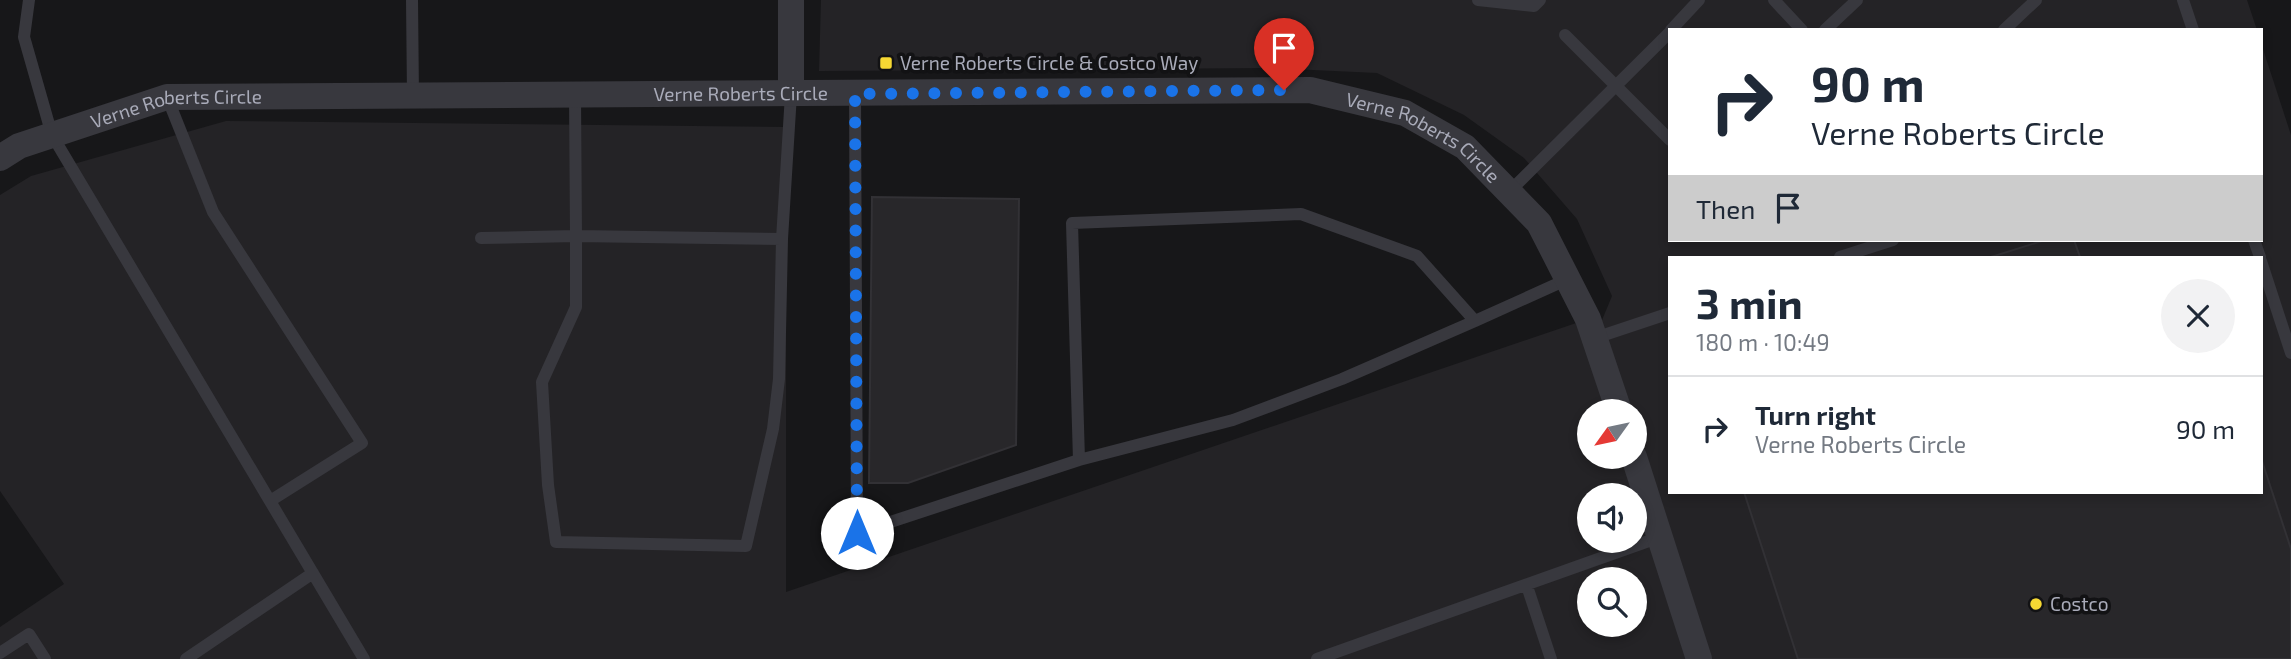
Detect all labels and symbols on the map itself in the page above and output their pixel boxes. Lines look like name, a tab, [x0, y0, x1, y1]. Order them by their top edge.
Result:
pin	[1254, 18, 1314, 90]
place label: Verne Roberts Circle & Costco Way	[900, 51, 1198, 74]
marker: Verne Roberts Circle & Costco Way	[878, 55, 894, 71]
street label: Verne Roberts Circle	[653, 81, 828, 105]
street label: Verne Roberts Circle	[88, 84, 262, 132]
street label: Verne Roberts Circle	[1344, 87, 1505, 187]
north arrow	[1577, 399, 1647, 469]
position arrow	[820, 496, 894, 570]
place label: Costco	[2050, 592, 2108, 615]
marker: Costco	[2028, 596, 2044, 612]

